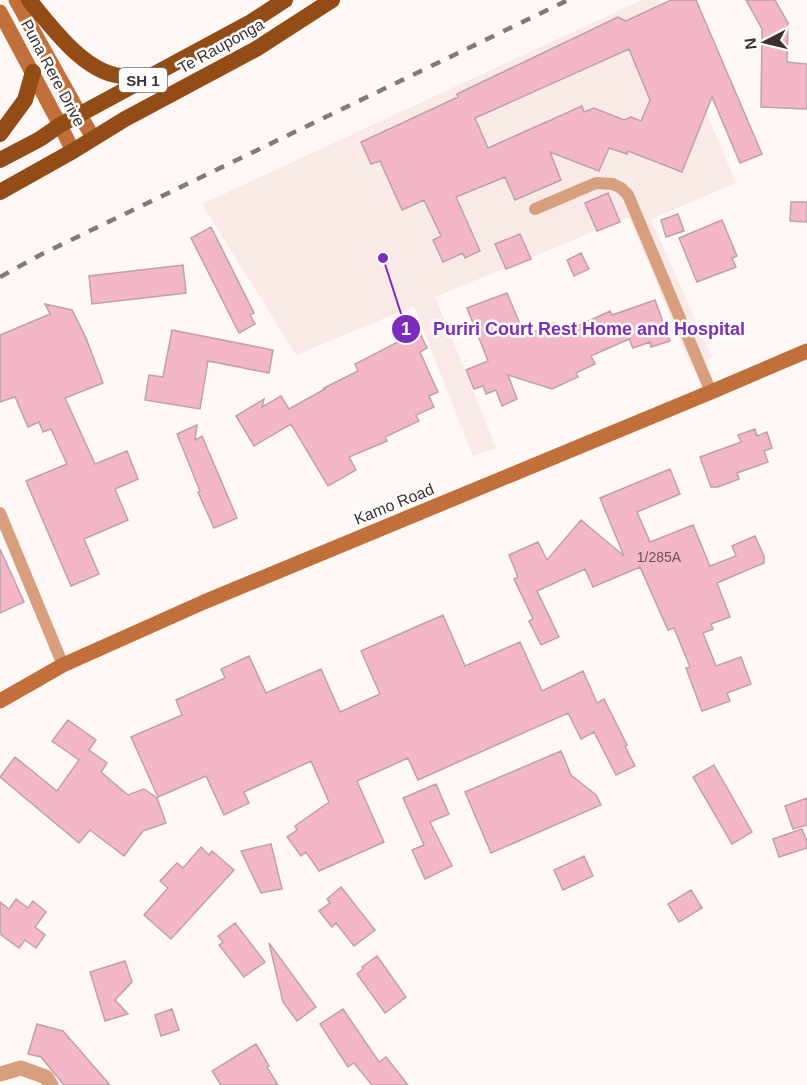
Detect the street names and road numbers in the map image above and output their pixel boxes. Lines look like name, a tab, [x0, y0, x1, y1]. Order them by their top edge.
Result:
street label: Te Rauponga	[175, 15, 267, 77]
street label: Puna Rere Drive	[18, 17, 88, 129]
road number: SH 1	[119, 68, 167, 92]
street label: Kamo Road	[352, 480, 436, 528]

